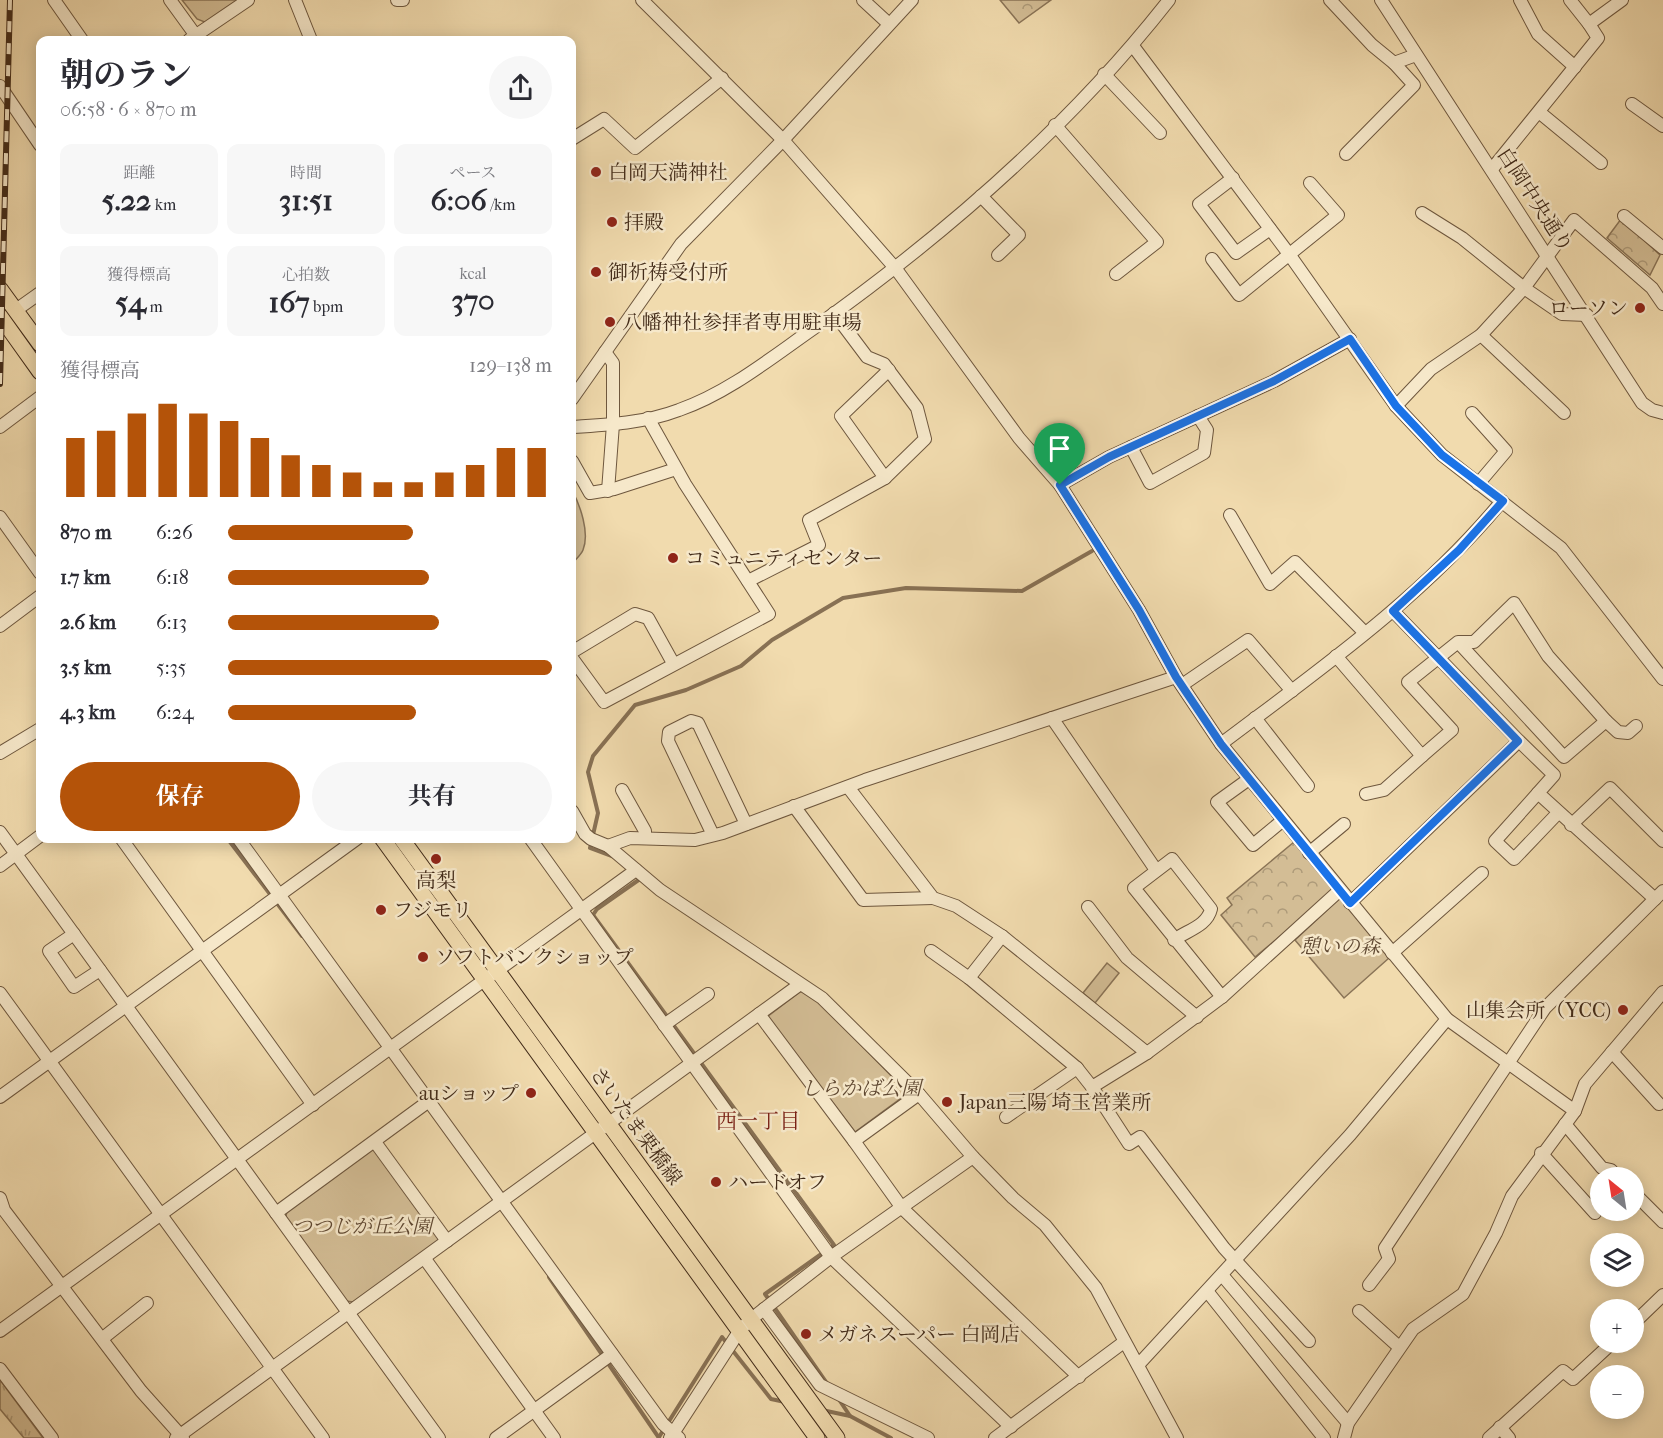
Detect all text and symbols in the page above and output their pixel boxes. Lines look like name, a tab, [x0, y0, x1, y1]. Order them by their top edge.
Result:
text: 朝のラン	[60, 56, 192, 95]
button: share	[489, 56, 552, 119]
text: 06:58 · 6 × 870 m	[60, 98, 197, 121]
street label: 白岡中央通り	[1493, 143, 1577, 257]
place label: 白岡天満神社	[608, 161, 728, 184]
text: 距離	[123, 163, 155, 182]
text: 時間	[290, 163, 322, 182]
text: ペース	[449, 163, 497, 182]
marker: 白岡天満神社	[589, 165, 603, 179]
text: 5.22	[102, 183, 151, 218]
text: 31:51	[279, 183, 333, 218]
text: 6:06	[430, 183, 487, 218]
text: km	[151, 195, 176, 214]
text: /km	[487, 195, 516, 214]
place label: 拝殿	[624, 211, 664, 234]
marker: 拝殿	[605, 215, 619, 229]
place label: 御祈祷受付所	[608, 261, 728, 284]
text: kcal	[460, 264, 486, 283]
text: 獲得標高	[107, 265, 171, 284]
text: 心拍数	[282, 265, 330, 284]
marker: 御祈祷受付所	[589, 265, 603, 279]
text: 370	[451, 283, 495, 318]
text: 54	[115, 285, 146, 320]
text: 167	[269, 285, 310, 320]
text: m	[146, 297, 163, 316]
text: bpm	[310, 297, 343, 316]
place label: ローソン	[1549, 297, 1628, 320]
marker: ローソン	[1633, 301, 1647, 315]
place label: 八幡神社参拝者専用駐車場	[622, 311, 862, 334]
marker: 八幡神社参拝者専用駐車場	[603, 315, 617, 329]
text: 129–138 m	[469, 354, 552, 377]
text: 獲得標高	[60, 359, 140, 382]
pin	[1034, 423, 1085, 485]
icon: arrive	[1043, 432, 1076, 465]
text: 870 m	[60, 521, 112, 544]
text: 6:26	[156, 521, 193, 544]
place label: コミュニティセンター	[685, 547, 882, 570]
marker: コミュニティセンター	[666, 551, 680, 565]
text: 1.7 km	[60, 566, 111, 589]
text: 6:18	[156, 566, 189, 589]
text: 2.6 km	[60, 611, 116, 634]
text: 6:13	[156, 611, 187, 634]
text: 3.5 km	[60, 656, 111, 679]
text: 5:35	[156, 656, 186, 679]
text: 4.3 km	[60, 701, 116, 724]
text: 6:24	[156, 701, 194, 724]
button: 保存	[60, 762, 300, 831]
button: 共有	[312, 762, 552, 831]
marker: 高梨	[429, 852, 443, 866]
place label: 高梨	[416, 869, 456, 892]
place label: フジモリ	[393, 899, 472, 922]
marker: フジモリ	[374, 903, 388, 917]
park label: 憩いの森	[1300, 935, 1382, 958]
place label: ソフトバンクショップ	[435, 946, 634, 969]
marker: ソフトバンクショップ	[416, 950, 430, 964]
place label: 山集会所（YCC)	[1465, 999, 1611, 1022]
marker: 山集会所（YCC)	[1616, 1003, 1630, 1017]
street label: さいたま栗橋線	[586, 1063, 686, 1189]
park label: しらかば公園	[801, 1077, 924, 1100]
place label: auショップ	[419, 1082, 519, 1105]
marker: auショップ	[524, 1086, 538, 1100]
place label: Japan三陽 埼玉営業所	[957, 1091, 1151, 1114]
marker: Japan三陽 埼玉営業所	[940, 1095, 954, 1109]
district label: 西一丁目	[716, 1109, 800, 1133]
north arrow	[1590, 1167, 1644, 1221]
map controls	[1590, 1167, 1644, 1419]
place label: ハードオフ	[728, 1171, 827, 1194]
marker: ハードオフ	[709, 1175, 723, 1189]
park label: つつじが丘公園	[292, 1215, 435, 1238]
button: layers	[1590, 1233, 1644, 1287]
button: +	[1590, 1299, 1644, 1353]
place label: メガネスーパー 白岡店	[818, 1323, 1020, 1346]
marker: メガネスーパー 白岡店	[799, 1327, 813, 1341]
button: −	[1590, 1365, 1644, 1419]

